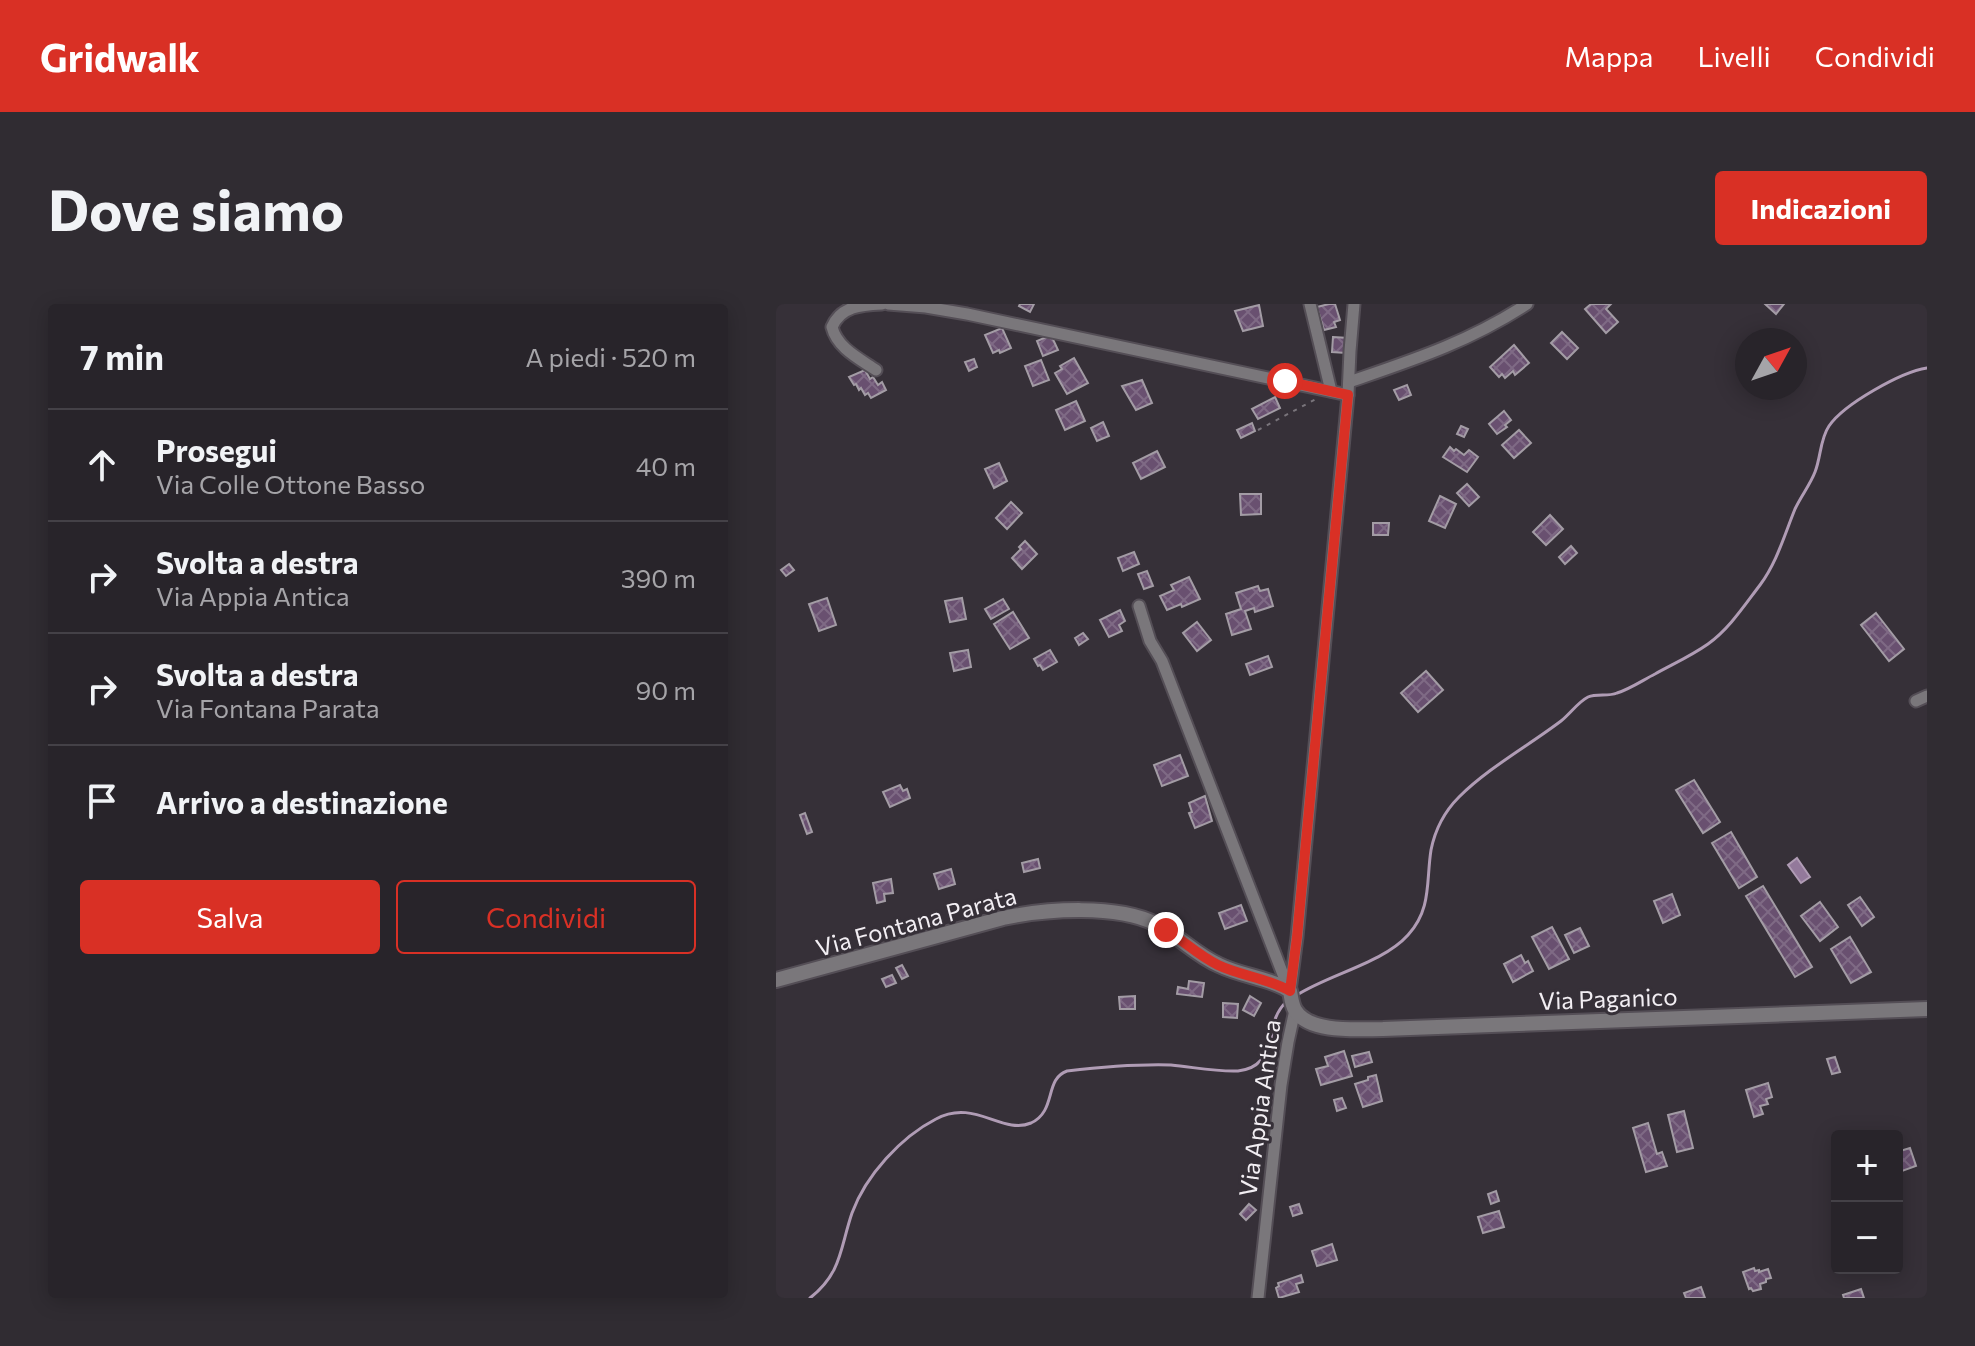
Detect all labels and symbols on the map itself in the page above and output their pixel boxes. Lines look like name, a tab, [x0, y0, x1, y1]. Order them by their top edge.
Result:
north arrow	[1735, 328, 1807, 400]
route start	[1267, 363, 1303, 399]
street label: Via Fontana Parata	[813, 880, 1019, 962]
route end	[1148, 912, 1184, 948]
street label: Via Paganico	[1538, 981, 1678, 1015]
street label: Via Appia Antica	[1232, 1017, 1286, 1199]

